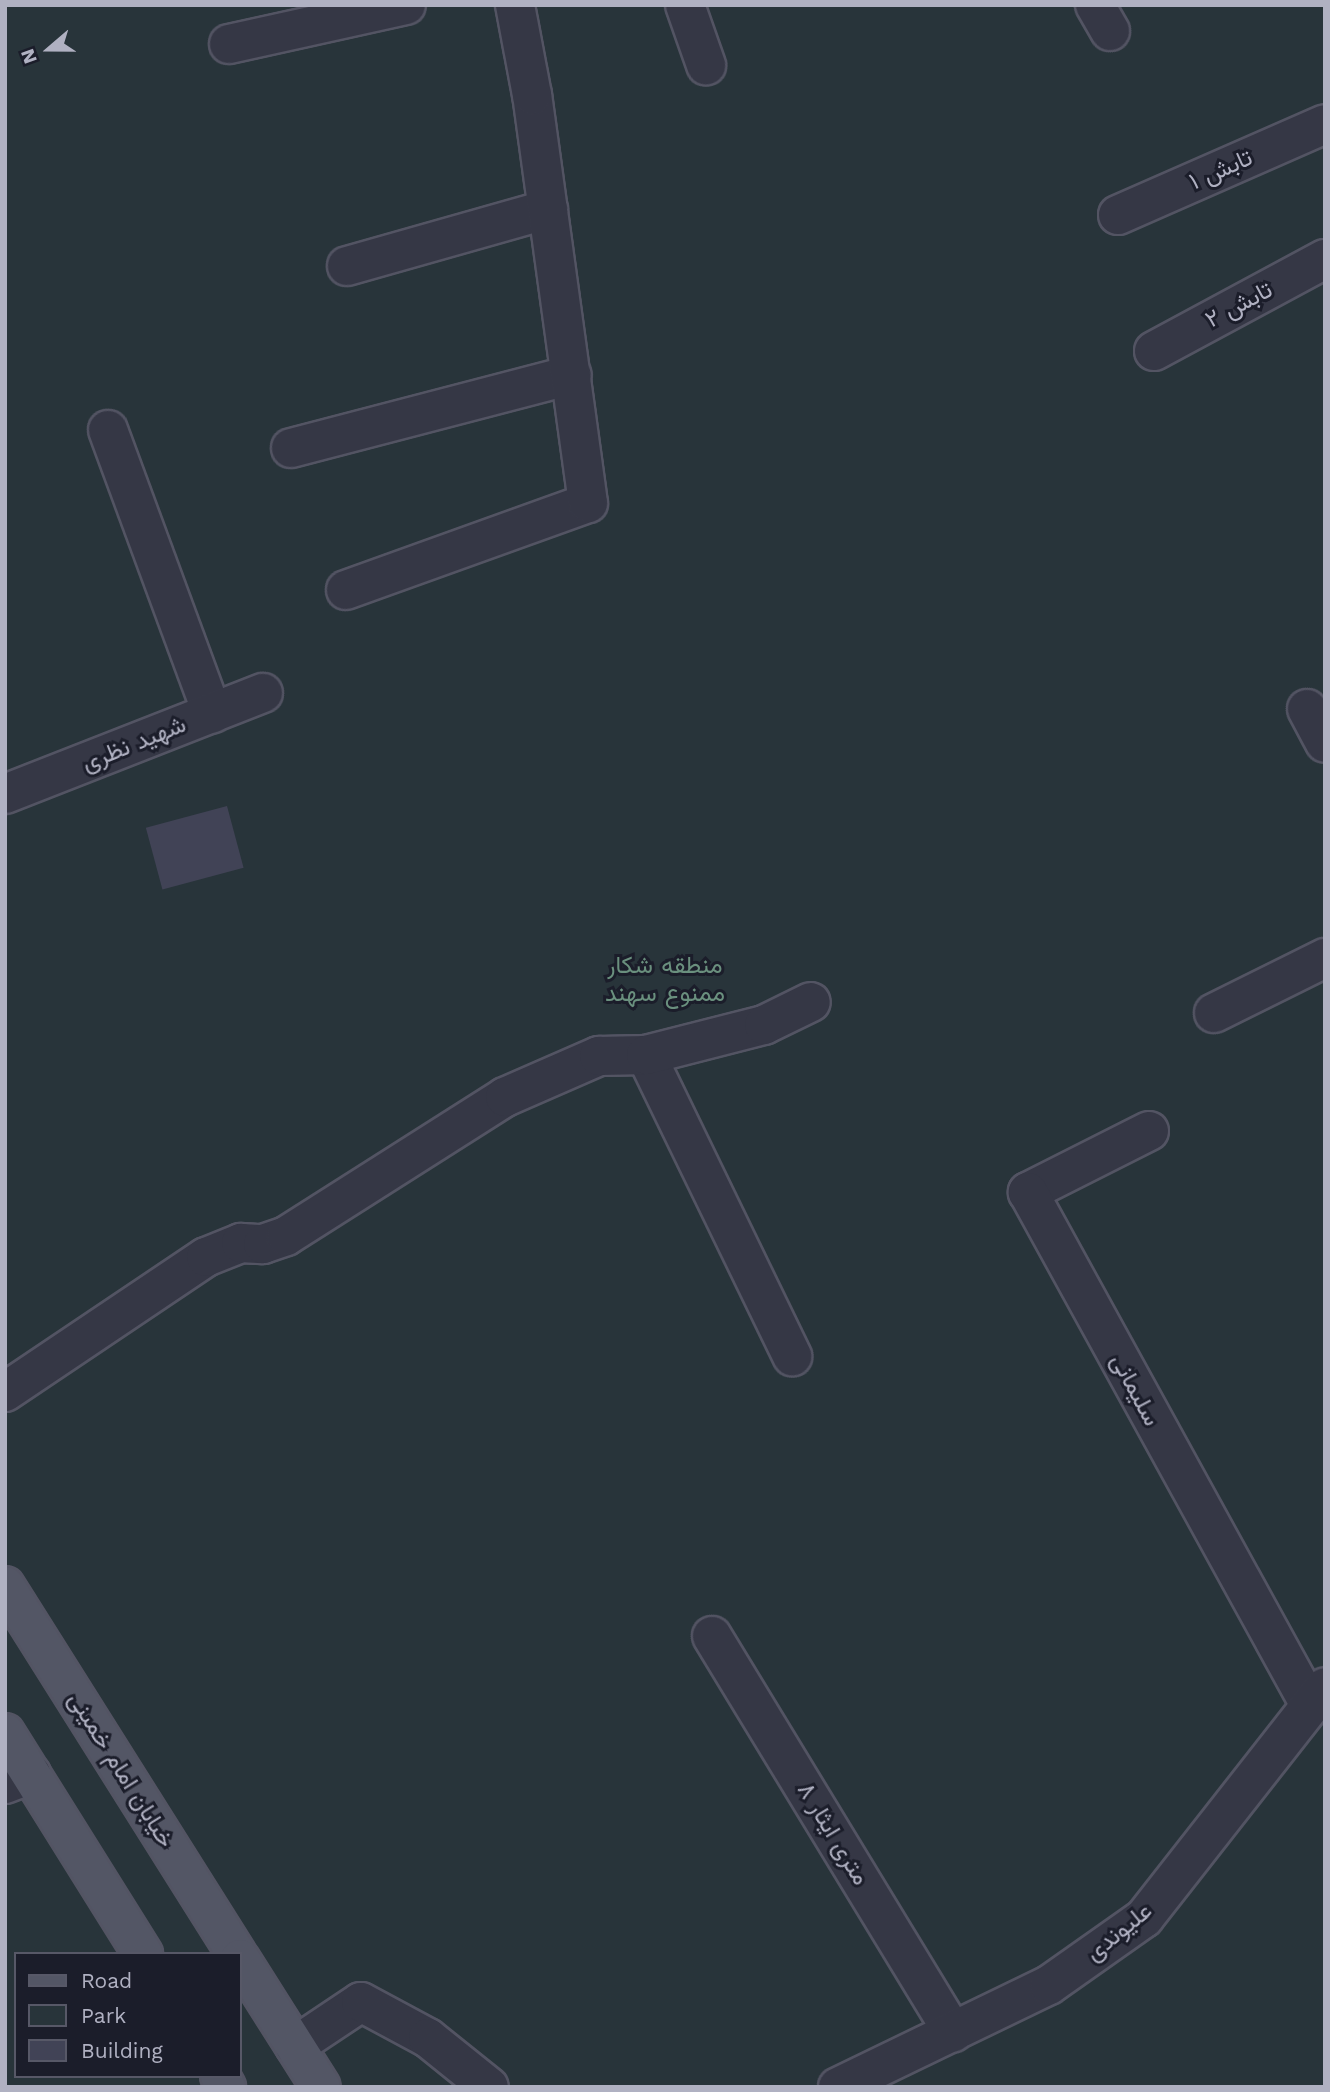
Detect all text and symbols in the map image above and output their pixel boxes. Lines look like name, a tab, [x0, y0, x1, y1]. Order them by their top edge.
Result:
north arrow	[14, 14, 84, 84]
text: N	[16, 46, 42, 67]
street label: تابش ۱	[1185, 143, 1257, 197]
street label: تابش ۲	[1201, 275, 1277, 335]
street label: شهید نظری	[78, 710, 190, 778]
park label: منطقه شکار ممنوع سهند	[605, 952, 725, 1008]
street label: سلیمانی	[1104, 1349, 1166, 1431]
street label: خیابان امام خمینی	[62, 1687, 180, 1853]
street label: ۸ متری ایثار	[791, 1777, 875, 1891]
street label: علیوندی	[1080, 1896, 1158, 1968]
legend	[14, 1952, 242, 2078]
text: Road	[81, 1968, 132, 1993]
text: Park	[81, 2003, 126, 2028]
text: Building	[81, 2038, 163, 2063]

